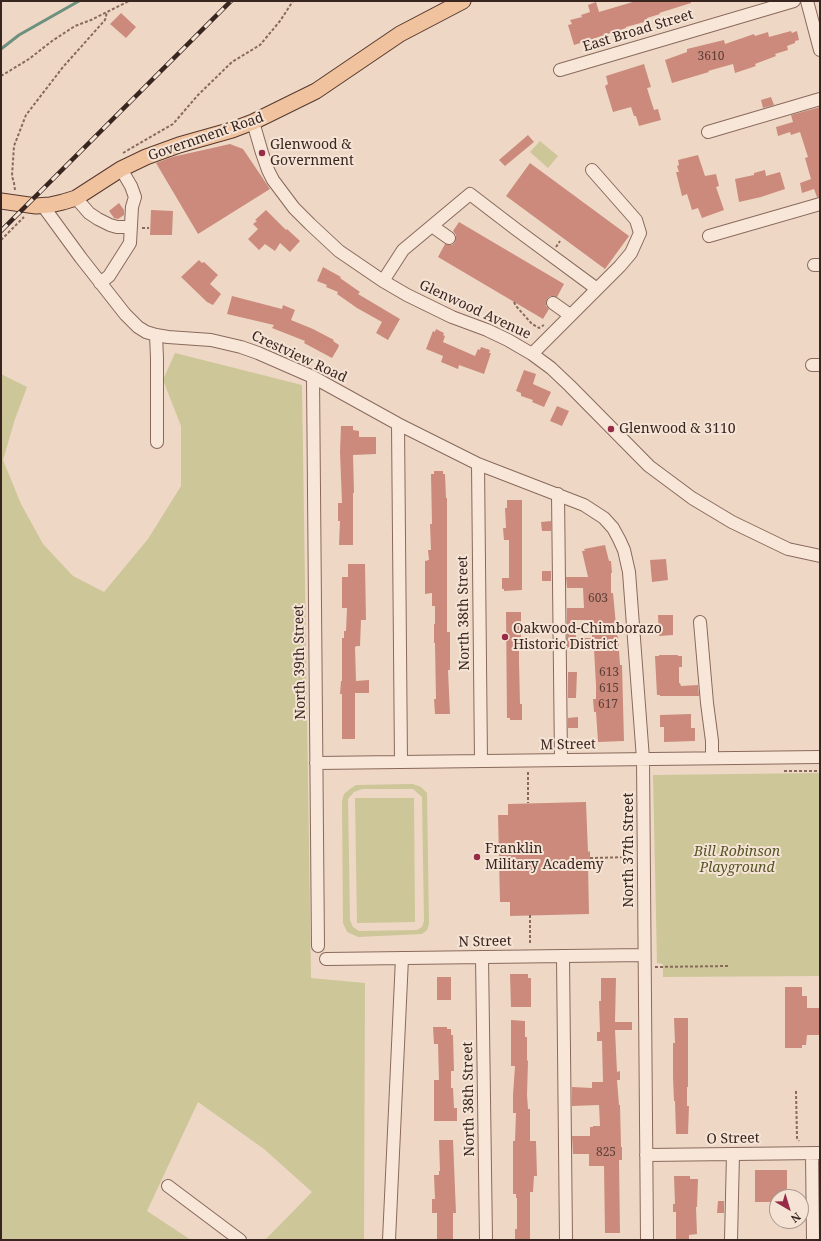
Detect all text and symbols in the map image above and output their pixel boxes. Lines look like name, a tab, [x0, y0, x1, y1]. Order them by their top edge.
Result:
street label: East Broad Street	[581, 6, 695, 56]
house number: 3610	[698, 50, 724, 64]
street label: Government Road	[146, 109, 266, 165]
place label: Glenwood & Government	[270, 137, 354, 170]
marker: Glenwood & Government	[257, 148, 267, 158]
street label: Glenwood Avenue	[416, 277, 534, 343]
street label: Crestview Road	[249, 328, 349, 386]
place label: Glenwood & 3110	[619, 421, 736, 437]
marker: Glenwood & 3110	[606, 424, 616, 434]
street label: North 38th Street	[455, 555, 473, 671]
house number: 603	[588, 592, 608, 606]
street label: North 39th Street	[291, 604, 309, 720]
place label: Oakwood-Chimborazo Historic District	[513, 621, 662, 654]
marker: Oakwood-Chimborazo Historic District	[500, 632, 510, 642]
house number: 613	[599, 666, 619, 680]
house number: 615	[599, 682, 619, 696]
house number: 617	[598, 698, 618, 712]
street label: M Street	[540, 736, 596, 754]
street label: North 37th Street	[621, 793, 637, 907]
place label: Franklin Military Academy	[485, 841, 604, 874]
park label: Bill Robinson Playground	[694, 844, 780, 876]
marker: Franklin Military Academy	[472, 852, 482, 862]
street label: N Street	[458, 933, 512, 951]
street label: North 38th Street	[460, 1041, 478, 1157]
street label: O Street	[706, 1130, 760, 1148]
house number: 825	[596, 1146, 616, 1160]
north arrow	[769, 1189, 809, 1229]
text: N	[788, 1209, 804, 1227]

